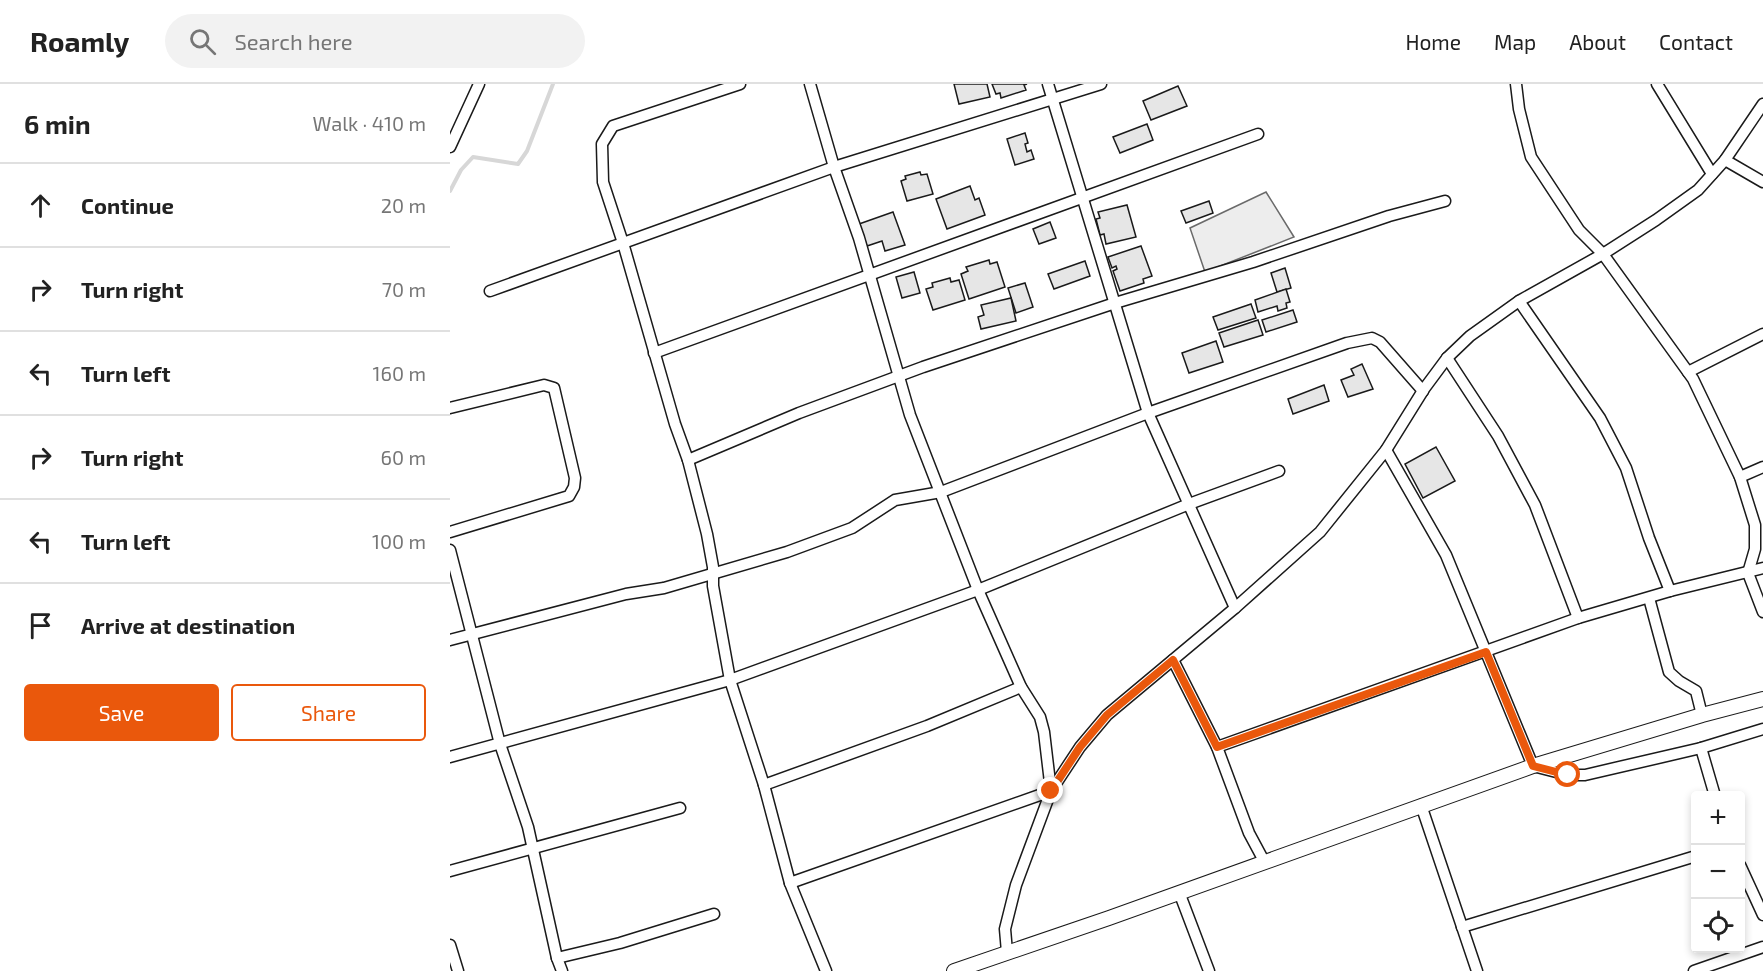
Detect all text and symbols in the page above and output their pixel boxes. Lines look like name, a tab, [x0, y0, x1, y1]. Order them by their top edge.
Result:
search box	[165, 14, 585, 68]
text: Roamly	[30, 24, 129, 58]
icon: search	[186, 25, 219, 58]
text: Search here	[234, 28, 353, 54]
text: Home	[1405, 29, 1461, 54]
text: Map	[1494, 29, 1536, 54]
text: About	[1569, 29, 1626, 54]
text: Contact	[1659, 29, 1733, 54]
text: 6 min	[24, 108, 91, 139]
text: Walk · 410 m	[312, 111, 426, 135]
icon: ahead	[24, 189, 57, 222]
text: Continue	[81, 192, 174, 218]
text: 20 m	[381, 193, 426, 217]
icon: right	[24, 273, 57, 306]
text: Turn right	[81, 276, 183, 302]
text: 70 m	[382, 277, 426, 301]
icon: left	[24, 357, 57, 390]
text: Turn left	[81, 360, 170, 386]
text: 160 m	[373, 361, 426, 385]
icon: right	[24, 441, 57, 474]
text: Turn right	[81, 444, 183, 470]
text: 60 m	[381, 445, 426, 469]
icon: left	[24, 525, 57, 558]
text: Turn left	[81, 528, 170, 554]
text: 100 m	[372, 529, 426, 553]
icon: arrive	[24, 609, 57, 642]
text: Arrive at destination	[81, 612, 295, 638]
button: Save	[24, 684, 219, 741]
button: Share	[231, 684, 426, 741]
route start	[1554, 761, 1580, 787]
route end	[1037, 777, 1063, 803]
map controls	[1691, 791, 1745, 953]
button: +	[1691, 791, 1745, 845]
button: −	[1691, 845, 1745, 899]
button: locate	[1691, 899, 1745, 953]

